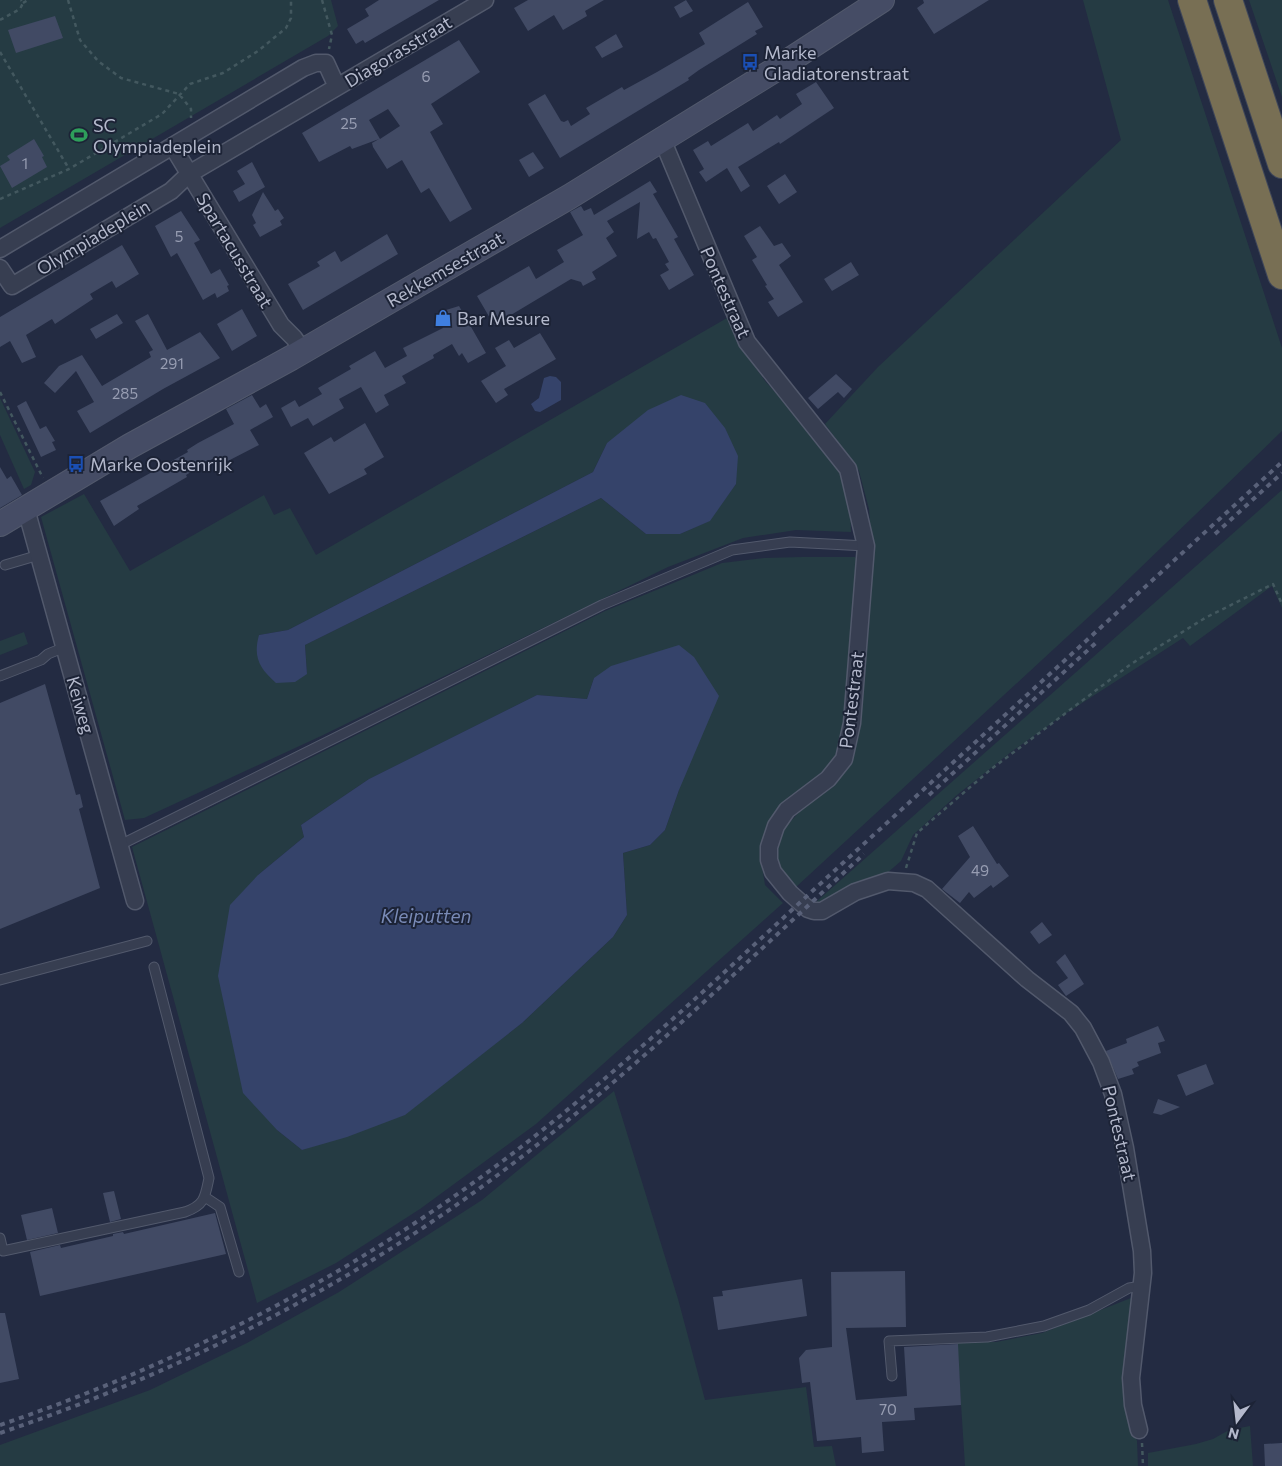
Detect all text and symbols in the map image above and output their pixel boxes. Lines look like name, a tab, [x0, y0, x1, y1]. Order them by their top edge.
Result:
street label: Diagorasstraat	[340, 10, 456, 92]
place label: Marke Gladiatorenstraat	[764, 41, 909, 84]
bus stop icon: Marke Gladiatorenstraat	[740, 52, 760, 72]
house number: 6	[421, 67, 431, 85]
place label: SC Olympiadeplein	[93, 114, 222, 157]
house number: 25	[341, 114, 357, 132]
sports icon: SC Olympiadeplein	[69, 125, 89, 145]
house number: 1	[22, 154, 28, 172]
street label: Spartacusstraat	[192, 188, 278, 312]
street label: Olympiadeplein	[32, 194, 154, 280]
house number: 5	[175, 227, 183, 245]
street label: Rekkemsestraat	[382, 227, 508, 311]
street label: Pontestraat	[696, 243, 756, 341]
place label: Bar Mesure	[457, 307, 550, 329]
shop icon: Bar Mesure	[433, 308, 453, 328]
house number: 291	[160, 354, 184, 372]
house number: 285	[112, 384, 138, 402]
place label: Marke Oostenrijk	[90, 453, 233, 475]
bus stop icon: Marke Oostenrijk	[66, 454, 86, 474]
street label: Pontestraat	[834, 650, 868, 750]
street label: Keiweg	[62, 674, 100, 737]
house number: 49	[971, 861, 989, 879]
water label: Kleiputten	[381, 904, 471, 927]
street label: Pontestraat	[1098, 1083, 1142, 1183]
north arrow	[1212, 1396, 1262, 1446]
house number: 70	[879, 1400, 897, 1418]
text: N	[1226, 1424, 1241, 1444]

